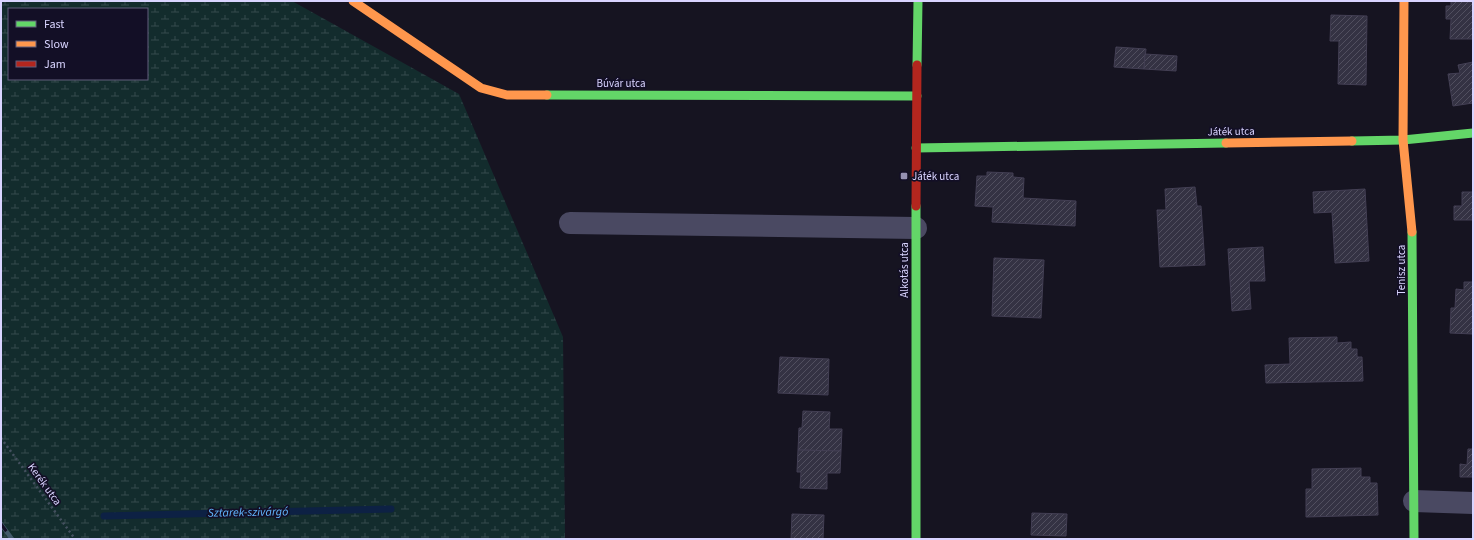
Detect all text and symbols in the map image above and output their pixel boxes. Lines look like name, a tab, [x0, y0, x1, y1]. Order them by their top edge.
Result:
legend	[8, 8, 148, 80]
text: Fast	[44, 16, 64, 33]
text: Slow	[44, 36, 69, 53]
text: Jam	[44, 56, 66, 73]
street label: Búvár utca	[597, 76, 645, 91]
street label: Játék utca	[1207, 124, 1255, 139]
place label: Játék utca	[912, 169, 959, 184]
marker: Játék utca	[899, 171, 909, 181]
street label: Alkotás utca	[897, 242, 912, 298]
street label: Tenisz utca	[1394, 245, 1409, 295]
street label: Kerék utca	[24, 460, 65, 508]
water label: Sztarek-szivárgó	[208, 503, 288, 522]

